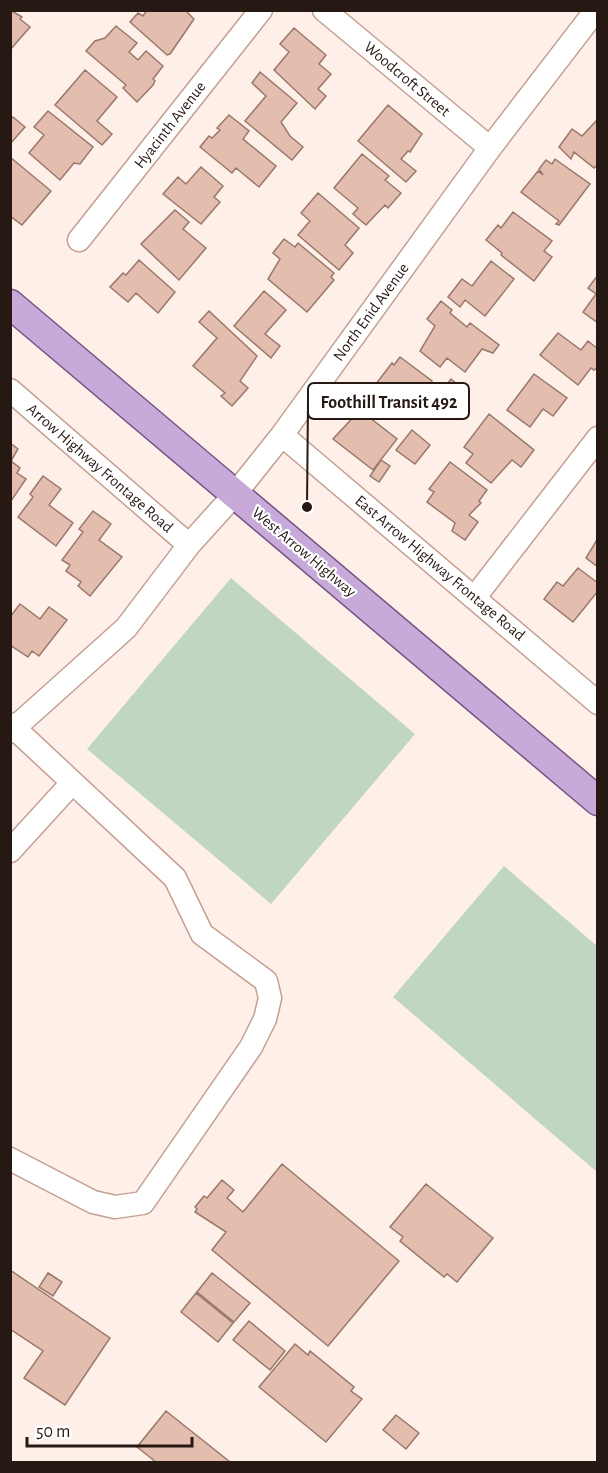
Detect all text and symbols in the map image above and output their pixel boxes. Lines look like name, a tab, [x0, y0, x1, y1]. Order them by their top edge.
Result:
street label: Woodcroft Street	[361, 39, 453, 119]
street label: Hyacinth Avenue	[131, 79, 210, 172]
street label: North Enid Avenue	[330, 260, 412, 364]
callout: Foothill Transit 492	[308, 383, 469, 419]
text: Foothill Transit 492	[321, 394, 458, 412]
street label: Arrow Highway Frontage Road	[23, 400, 176, 536]
street label: East Arrow Highway Frontage Road	[351, 492, 528, 644]
street label: West Arrow Highway	[248, 504, 359, 601]
scale bar	[27, 1410, 192, 1448]
text: 50 m	[36, 1423, 70, 1441]

